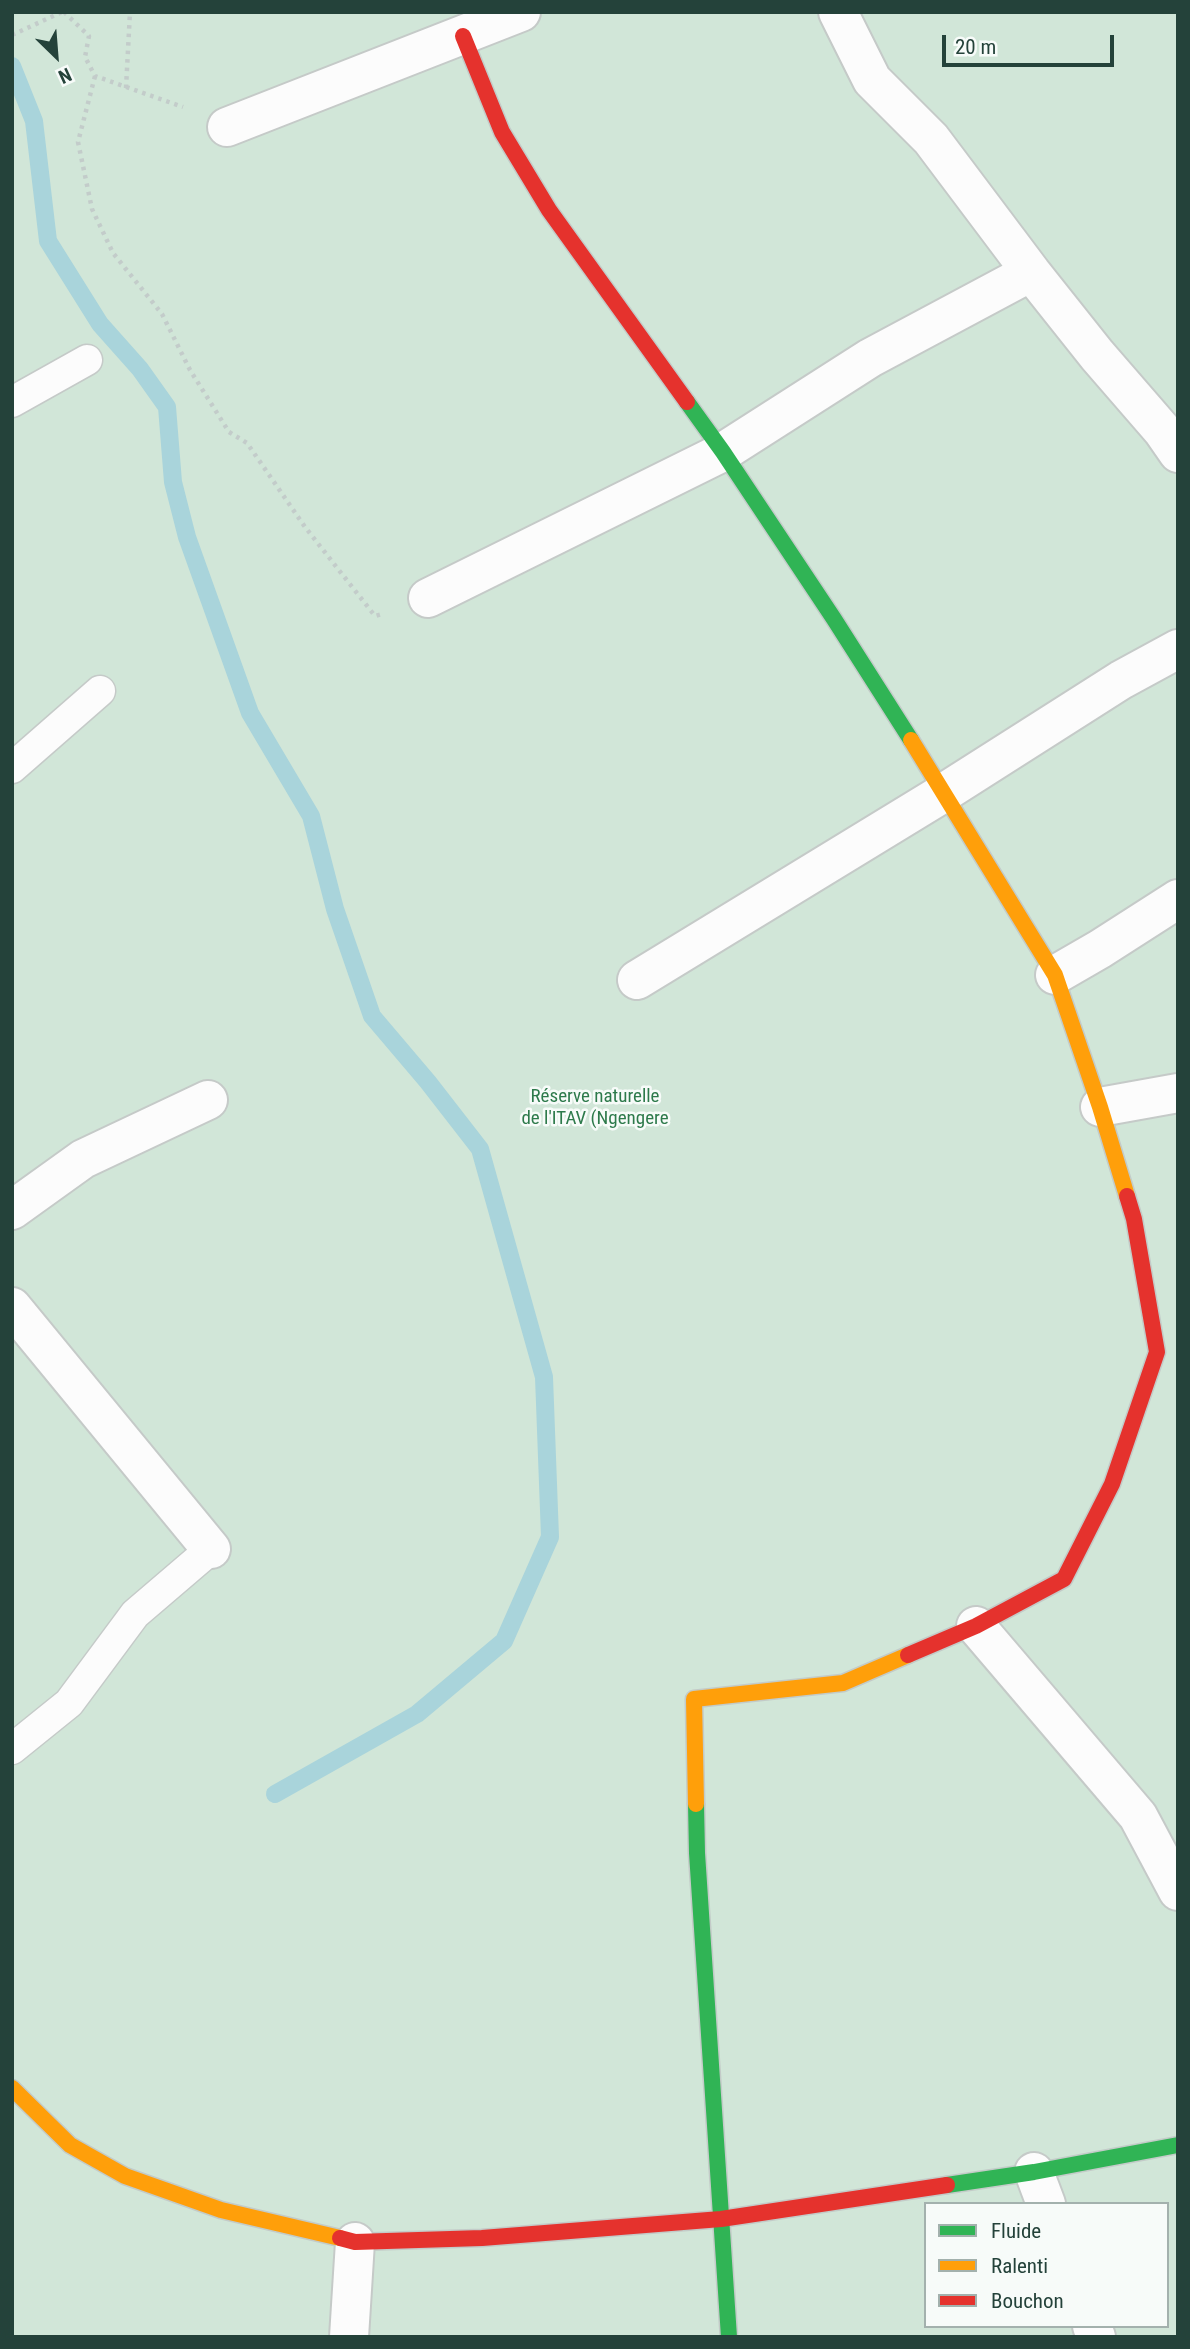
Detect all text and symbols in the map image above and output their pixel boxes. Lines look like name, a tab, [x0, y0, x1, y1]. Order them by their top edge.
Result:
north arrow	[21, 21, 91, 91]
scale bar	[945, 21, 1116, 65]
text: 20 m	[955, 35, 996, 59]
text: N	[55, 63, 75, 88]
park label: Réserve naturelle de l'ITAV (Ngengere	[521, 1086, 669, 1130]
legend	[924, 2202, 1169, 2328]
text: Fluide	[991, 2219, 1041, 2243]
text: Ralenti	[991, 2254, 1048, 2278]
text: Bouchon	[991, 2289, 1064, 2313]

